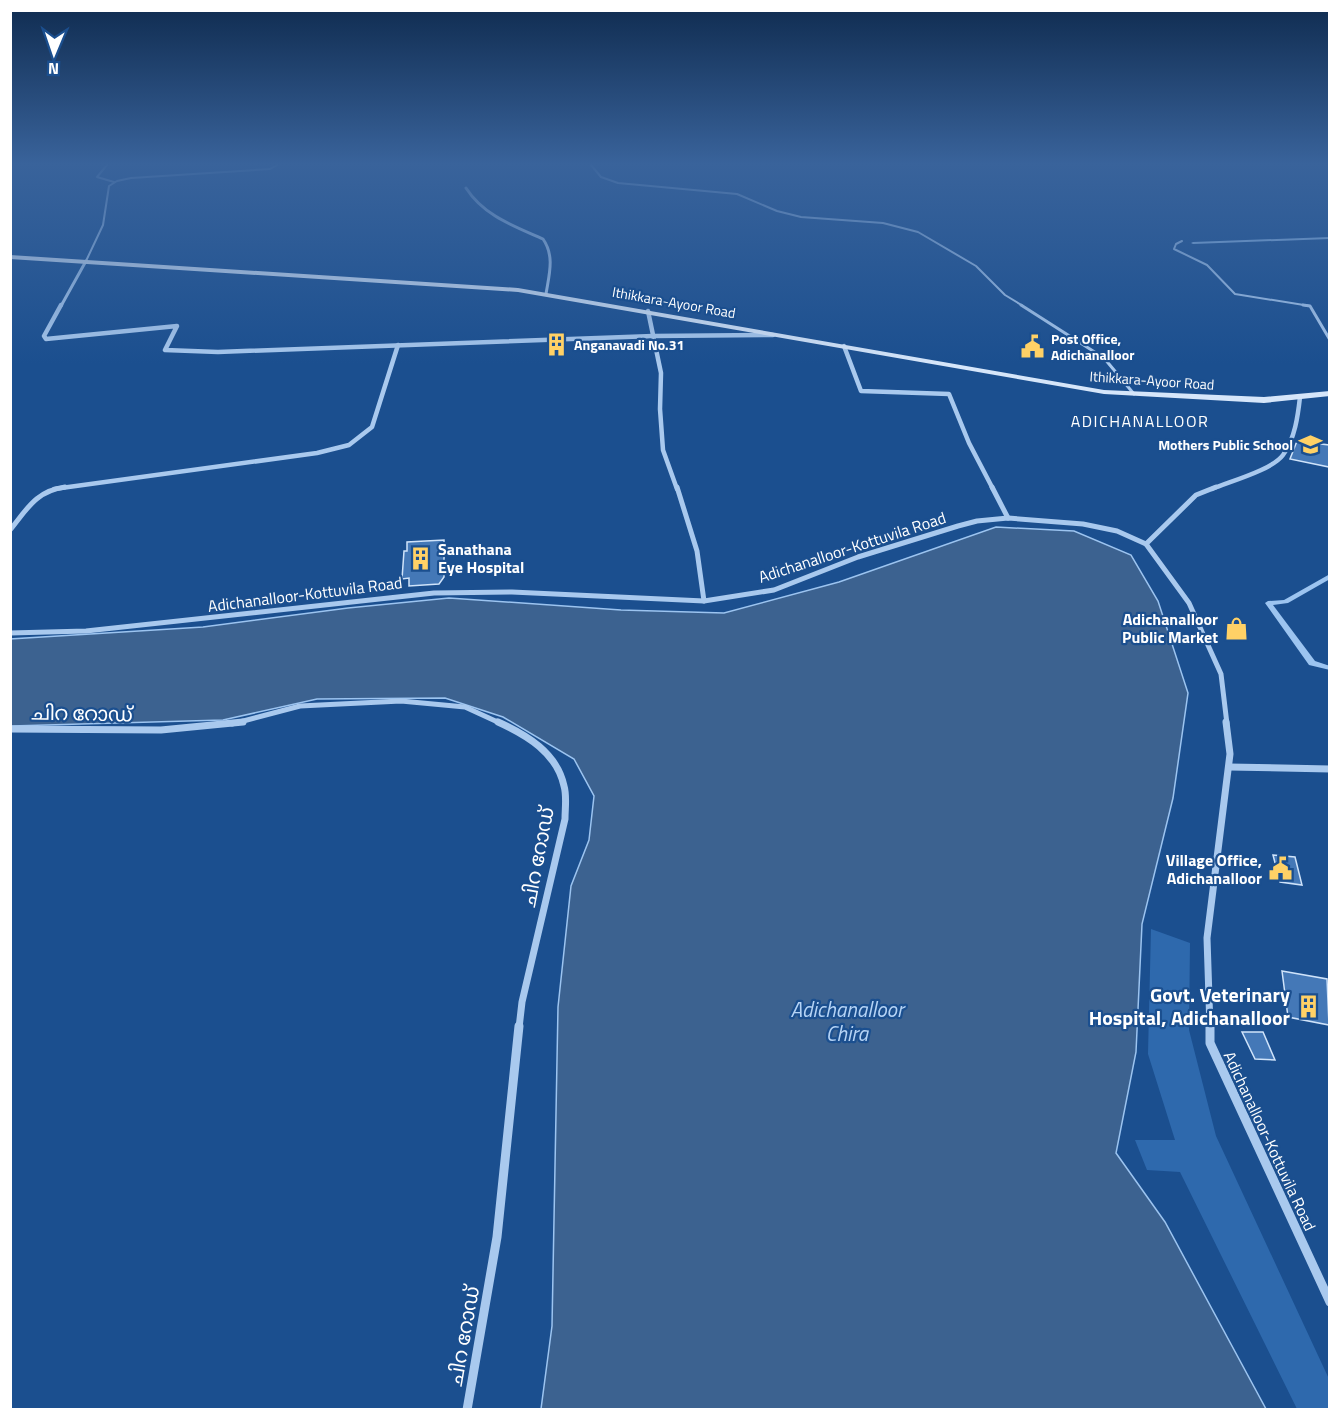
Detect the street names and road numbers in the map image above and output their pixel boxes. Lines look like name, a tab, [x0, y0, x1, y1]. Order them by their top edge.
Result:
street label: Ithikkara-Ayoor Road	[611, 281, 737, 323]
street label: Ithikkara-Ayoor Road	[1089, 365, 1215, 395]
street label: Adichanalloor-Kottuvila Road	[755, 505, 949, 589]
street label: Adichanalloor-Kottuvila Road	[206, 570, 404, 618]
street label: ചിറ റോഡ്	[31, 697, 135, 729]
street label: ചിറ റോഡ്	[512, 803, 562, 910]
street label: Adichanalloor-Kottuvila Road	[1218, 1047, 1322, 1235]
street label: ചിറ റോഡ്	[439, 1282, 487, 1388]

